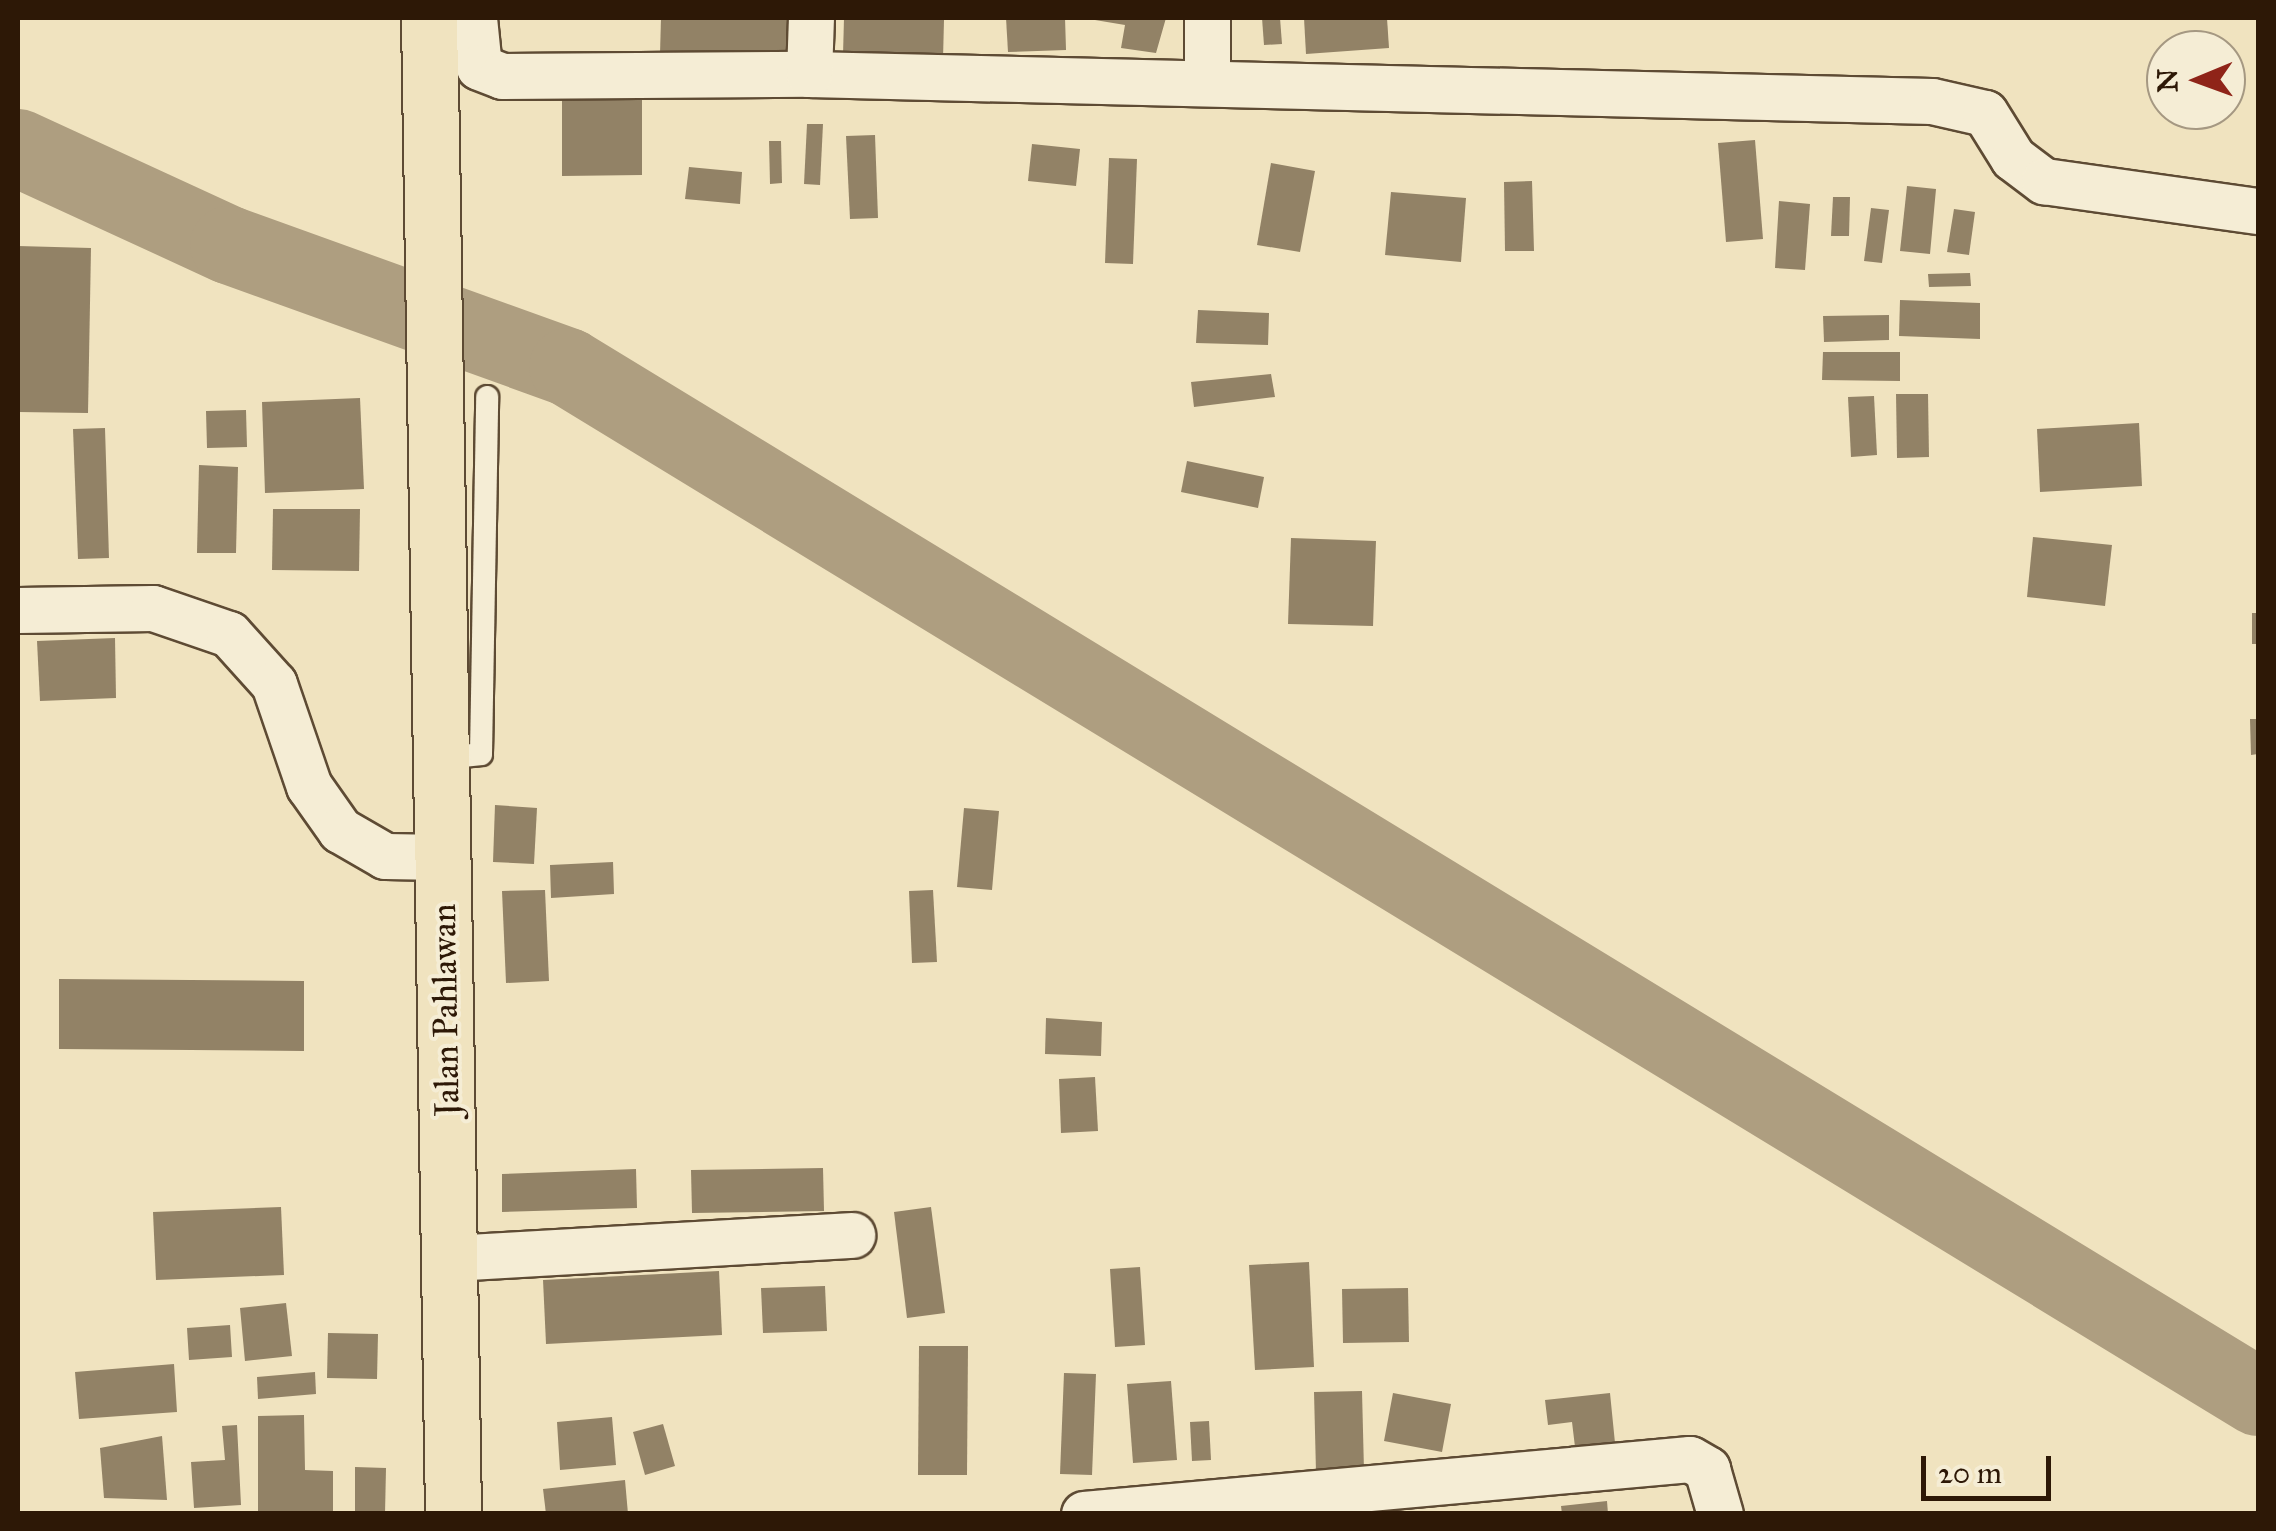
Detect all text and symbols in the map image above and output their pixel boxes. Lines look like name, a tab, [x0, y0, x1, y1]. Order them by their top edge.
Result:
north arrow	[2146, 30, 2246, 130]
text: N	[2150, 68, 2185, 93]
street label: Jalan Pahlawan	[423, 903, 469, 1117]
scale bar	[1926, 1436, 2056, 1498]
text: 20 m	[1938, 1455, 2002, 1491]

